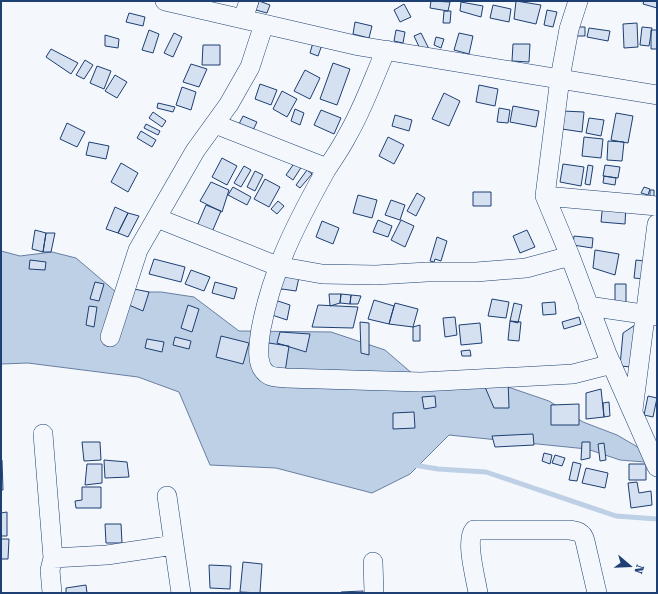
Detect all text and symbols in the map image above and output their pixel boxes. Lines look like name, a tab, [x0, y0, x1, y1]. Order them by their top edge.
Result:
north arrow	[610, 546, 650, 586]
text: N	[631, 563, 647, 576]

